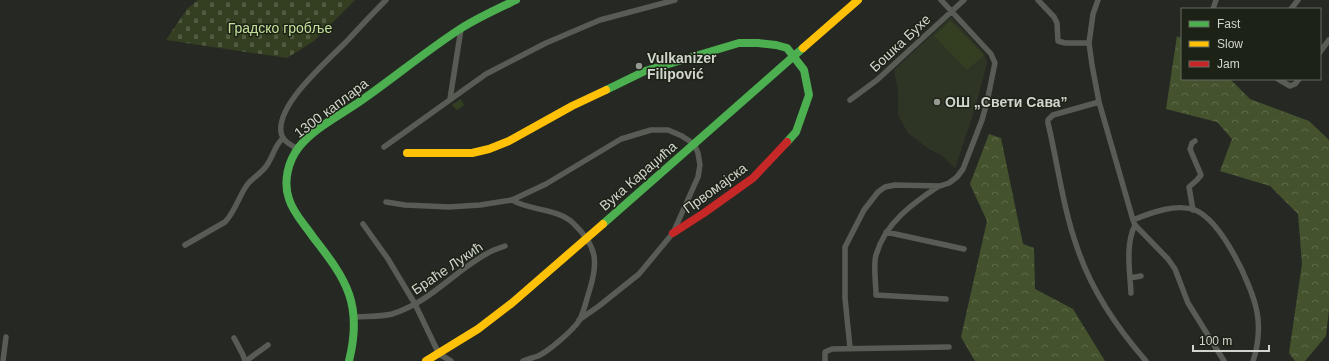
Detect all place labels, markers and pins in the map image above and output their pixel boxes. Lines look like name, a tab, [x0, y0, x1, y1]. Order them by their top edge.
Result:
place label: Vulkanizer Filipović	[647, 50, 717, 82]
marker: Vulkanizer Filipović	[634, 61, 644, 71]
place label: ОШ „Свети Сава”	[945, 94, 1068, 110]
marker: ОШ „Свети Сава”	[932, 97, 942, 107]

